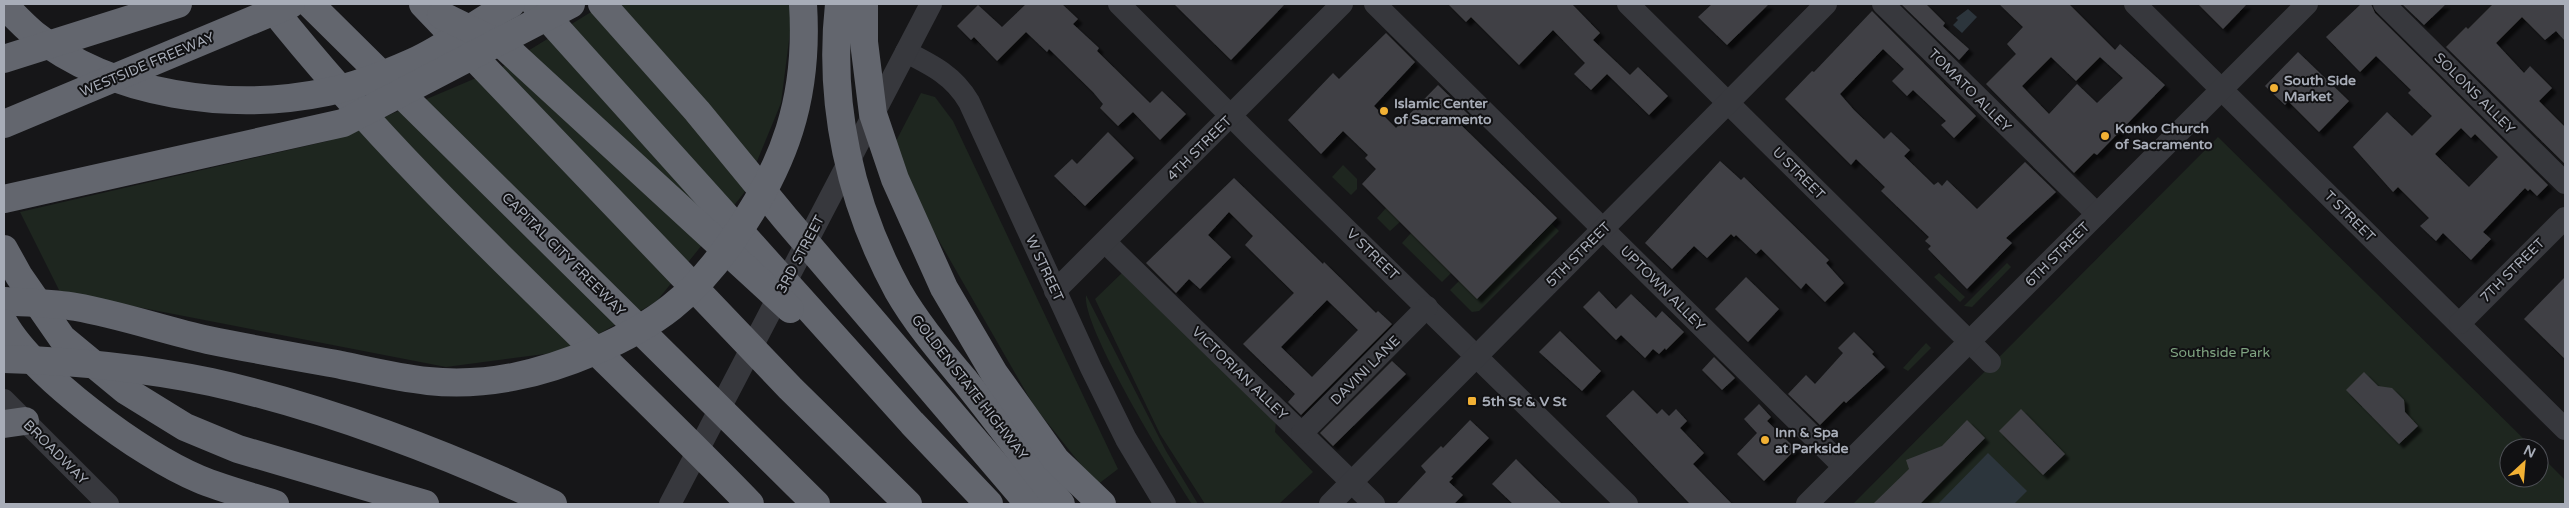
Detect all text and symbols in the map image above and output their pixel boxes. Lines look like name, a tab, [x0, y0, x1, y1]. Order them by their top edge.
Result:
street label: WESTSIDE FREEWAY	[77, 28, 217, 101]
street label: TOMATO ALLEY	[1925, 45, 2015, 135]
street label: SOLONS ALLEY	[2431, 49, 2519, 137]
place label: South Side Market	[2284, 72, 2356, 105]
marker: South Side Market	[2268, 82, 2280, 94]
place label: Islamic Center of Sacramento	[1394, 95, 1492, 128]
marker: Islamic Center of Sacramento	[1378, 105, 1390, 117]
street label: 4TH STREET	[1163, 112, 1236, 184]
place label: Konko Church of Sacramento	[2115, 120, 2213, 153]
marker: Konko Church of Sacramento	[2099, 130, 2111, 142]
street label: U STREET	[1769, 144, 1829, 203]
street label: T STREET	[2321, 187, 2379, 246]
street label: CAPITAL CITY FREEWAY	[498, 189, 629, 320]
street label: 3RD STREET	[773, 212, 828, 296]
street label: 5TH STREET	[1542, 218, 1615, 290]
street label: 6TH STREET	[2021, 218, 2094, 290]
street label: V STREET	[1343, 225, 1403, 284]
street label: W STREET	[1022, 233, 1067, 304]
street label: 7TH STREET	[2476, 234, 2549, 306]
street label: UPTOWN ALLEY	[1617, 242, 1709, 334]
street label: GOLDEN STATE HIGHWAY	[908, 311, 1032, 463]
street label: VICTORIAN ALLEY	[1188, 323, 1291, 424]
street label: DAVINI LANE	[1327, 332, 1404, 409]
park label: Southside Park	[2170, 344, 2270, 361]
place label: 5th St & V St	[1482, 393, 1567, 410]
marker: 5th St & V St	[1466, 395, 1478, 407]
street label: BROADWAY	[20, 416, 92, 488]
place label: Inn & Spa at Parkside	[1775, 424, 1849, 457]
marker: Inn & Spa at Parkside	[1759, 434, 1771, 446]
north arrow	[2499, 438, 2549, 488]
text: N	[2521, 442, 2538, 462]

